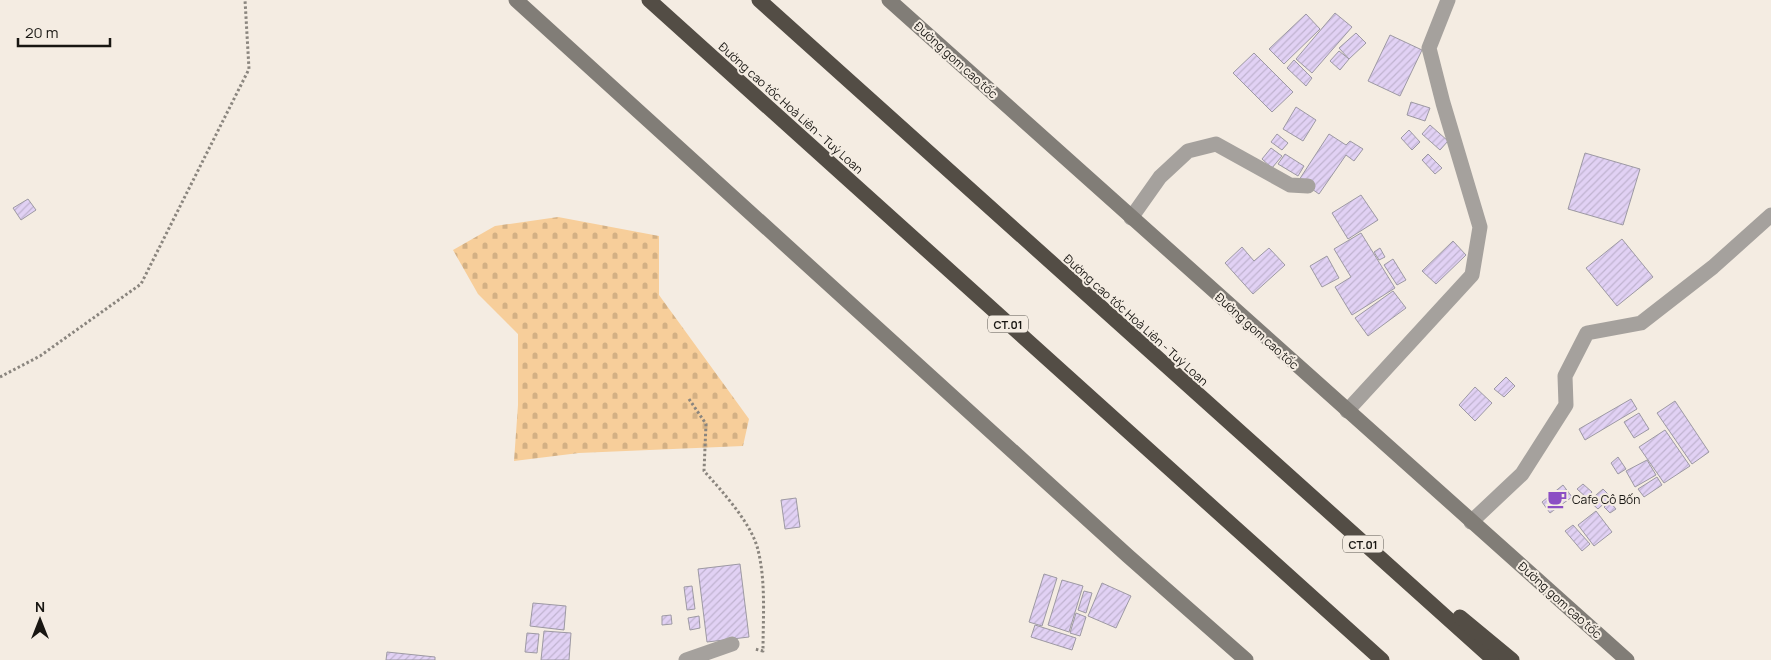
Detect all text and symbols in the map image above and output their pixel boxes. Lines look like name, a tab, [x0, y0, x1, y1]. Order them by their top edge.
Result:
scale bar	[18, 15, 110, 47]
street label: Đường gom cao tốc	[911, 18, 1002, 102]
text: 20 m	[25, 22, 58, 43]
street label: Đường cao tốc Hoà Liên - Tuý Loan	[715, 38, 867, 178]
street label: Đường cao tốc Hoà Liên - Tuý Loan	[1060, 250, 1212, 390]
street label: Đường gom cao tốc	[1212, 289, 1303, 373]
road number: CT.01	[988, 316, 1028, 332]
cafe icon: Cafe Cô Bốn	[1546, 488, 1568, 510]
place label: Cafe Cô Bốn	[1572, 491, 1640, 508]
road number: CT.01	[1343, 536, 1383, 552]
street label: Đường gom cao tốc	[1515, 558, 1606, 642]
north arrow	[15, 595, 65, 645]
text: N	[35, 597, 45, 616]

